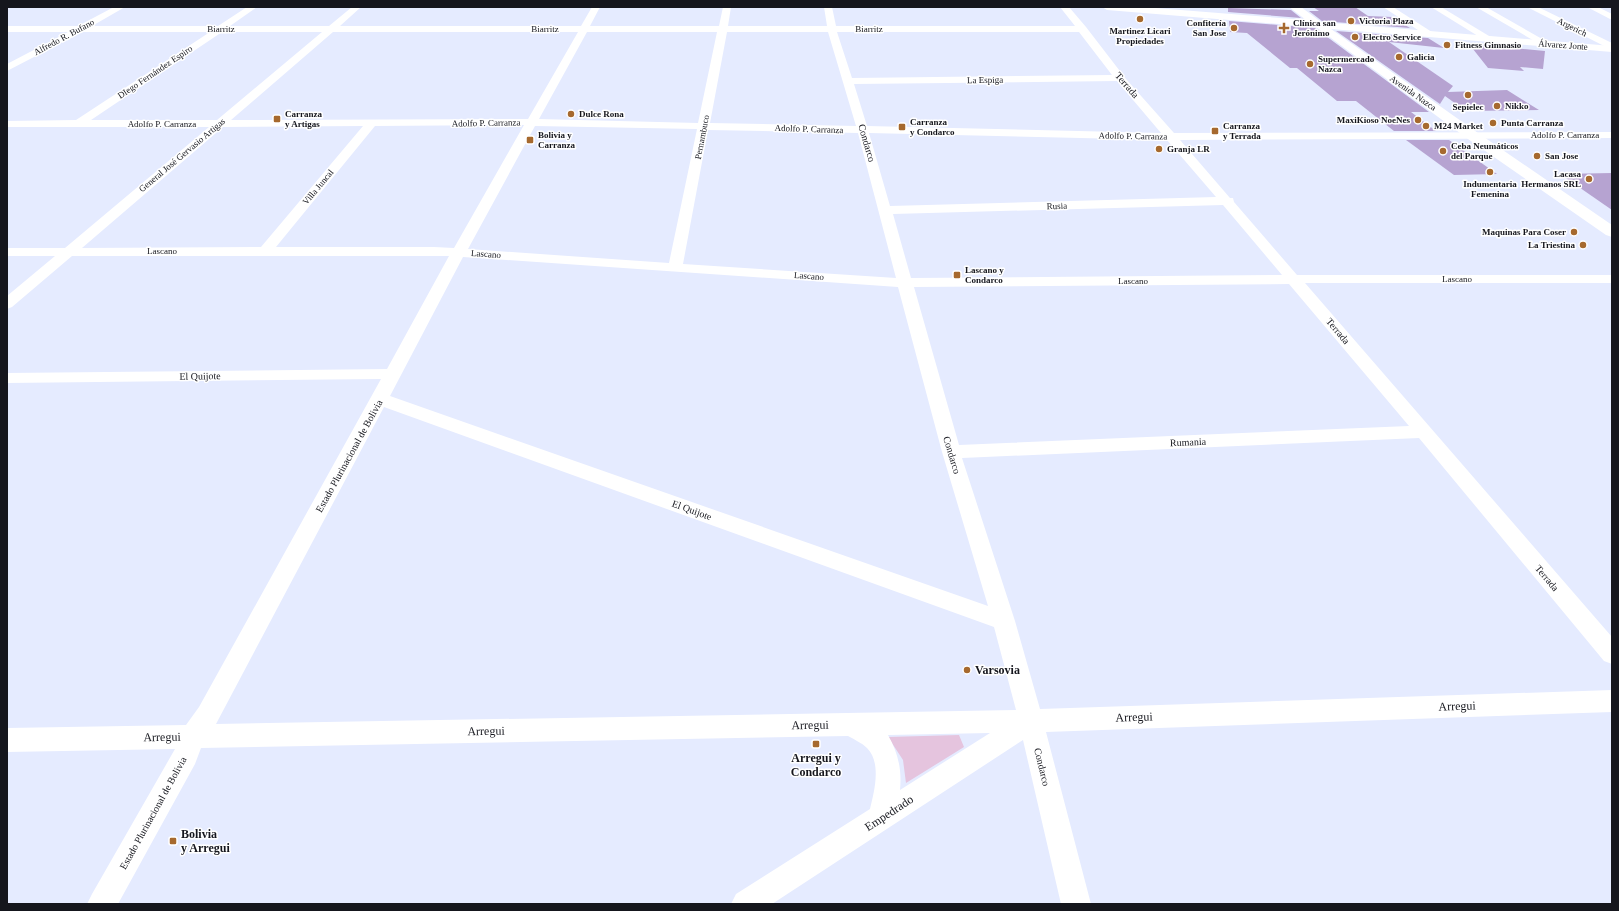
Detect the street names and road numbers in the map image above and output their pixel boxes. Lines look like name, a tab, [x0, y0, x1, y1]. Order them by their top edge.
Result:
street label: Argerich	[1556, 16, 1589, 39]
street label: Alfredo R. Bufano	[32, 17, 96, 57]
street label: Biarritz	[207, 24, 235, 34]
street label: Biarritz	[531, 24, 559, 34]
street label: Biarritz	[855, 24, 883, 34]
street label: Álvarez Jonte	[1538, 38, 1588, 52]
street label: DIego Fernández Espiro	[116, 43, 195, 101]
street label: Terrada	[1113, 70, 1141, 100]
street label: Avenida Nazca	[1388, 73, 1438, 113]
street label: La Espiga	[967, 75, 1003, 85]
street label: Pernambuco	[693, 113, 711, 160]
street label: General José Gervasio Artigas	[137, 116, 227, 194]
street label: Adolfo P. Carranza	[452, 117, 520, 129]
street label: Adolfo P. Carranza	[128, 119, 196, 129]
street label: Adolfo P. Carranza	[774, 123, 844, 135]
street label: Condarco	[856, 123, 878, 163]
street label: Adolfo P. Carranza	[1099, 130, 1167, 142]
street label: Adolfo P. Carranza	[1531, 130, 1599, 140]
street label: Villa Juncal	[300, 167, 336, 207]
street label: Rusia	[1047, 201, 1067, 211]
street label: Lascano	[147, 246, 177, 256]
street label: Lascano	[471, 248, 502, 260]
street label: Lascano	[794, 270, 825, 282]
street label: Lascano	[1442, 274, 1472, 284]
street label: Lascano	[1118, 276, 1148, 286]
street label: Terrada	[1324, 316, 1352, 347]
street label: El Quijote	[179, 370, 221, 382]
street label: Estado Plurinacional de Bolivia	[313, 397, 385, 514]
street label: Condarco	[941, 435, 963, 475]
street label: Rumania	[1170, 436, 1207, 448]
street label: El Quijote	[671, 498, 714, 522]
street label: Terrada	[1533, 563, 1561, 594]
street label: Arregui	[1438, 698, 1477, 714]
street label: Arregui	[1115, 709, 1154, 725]
street label: Arregui	[791, 718, 829, 732]
street label: Arregui	[467, 724, 505, 738]
street label: Arregui	[143, 730, 181, 744]
street label: Condarco	[1032, 747, 1052, 787]
street label: Estado Plurinacional de Bolivia	[117, 754, 189, 871]
street label: Empedrado	[862, 792, 916, 834]

